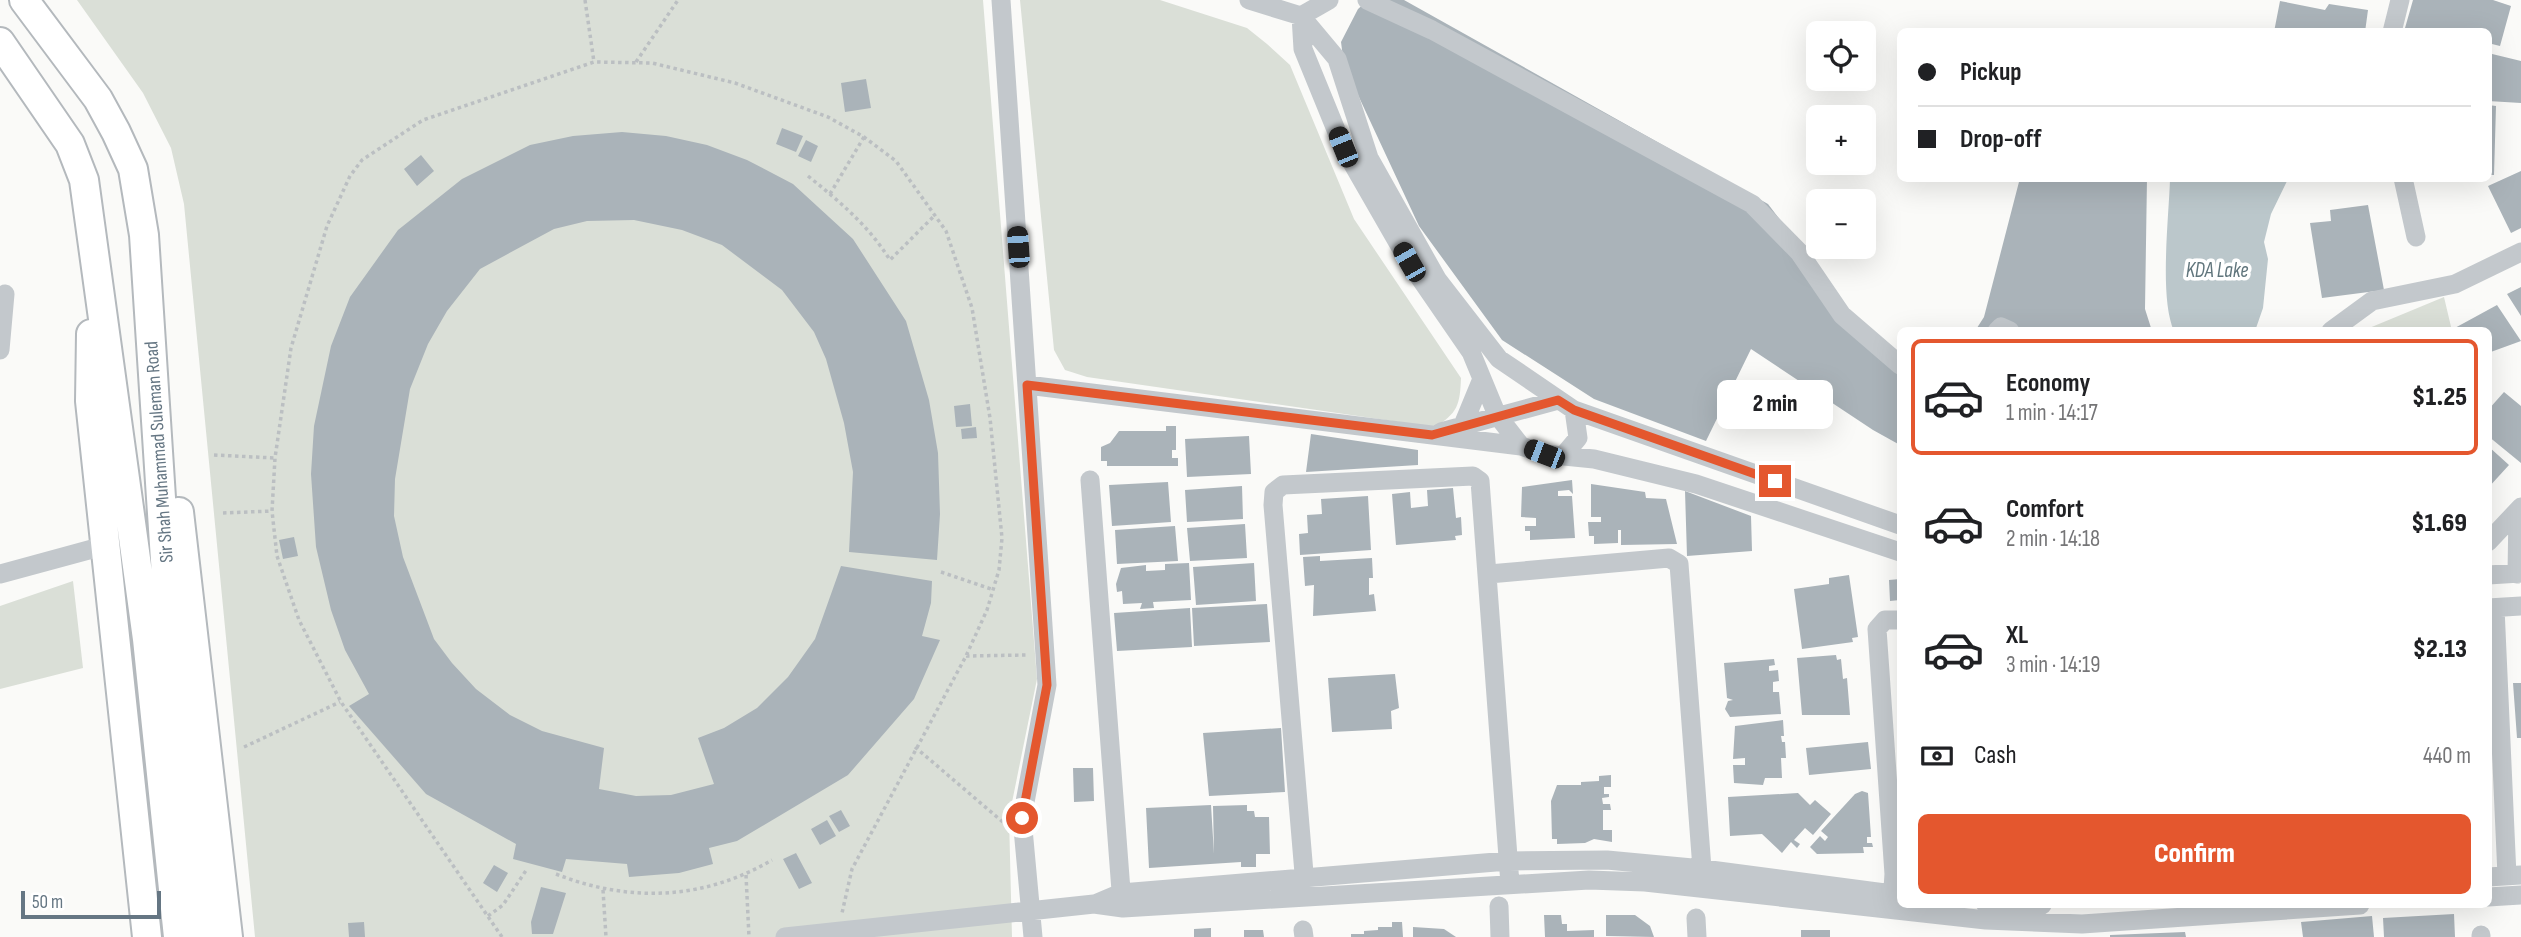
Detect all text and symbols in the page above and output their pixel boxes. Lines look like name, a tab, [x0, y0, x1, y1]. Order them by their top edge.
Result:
map controls	[1806, 21, 1876, 259]
button: locate	[1806, 21, 1876, 91]
text: Pickup	[1960, 57, 2022, 88]
button: +	[1806, 105, 1876, 175]
car	[1326, 124, 1361, 170]
text: Drop-off	[1960, 124, 2041, 155]
button: −	[1806, 189, 1876, 259]
car	[1007, 225, 1030, 269]
car	[1390, 239, 1429, 285]
water label: KDA Lake	[2186, 258, 2248, 283]
street label: Sir Shah Muhammad Suleman Road	[140, 340, 179, 563]
icon: car	[1922, 366, 1985, 429]
text: Economy	[2006, 368, 2090, 399]
callout: 2 min	[1717, 379, 1833, 428]
text: $1.25	[2412, 382, 2467, 413]
text: 2 min	[1753, 390, 1797, 418]
text: 1 min · 14:17	[2006, 399, 2098, 427]
car	[1521, 437, 1568, 471]
route end	[1759, 465, 1791, 497]
icon: car	[1922, 492, 1985, 555]
text: Comfort	[2006, 494, 2084, 525]
text: $1.69	[2411, 508, 2467, 539]
text: 2 min · 14:18	[2006, 525, 2100, 553]
icon: car	[1922, 618, 1985, 681]
text: XL	[2006, 620, 2028, 651]
text: $2.13	[2413, 634, 2467, 665]
text: 3 min · 14:19	[2006, 651, 2100, 679]
icon: cash	[1918, 737, 1956, 775]
text: Cash	[1974, 740, 2017, 771]
text: 440 m	[2423, 742, 2471, 770]
route start	[1006, 802, 1038, 834]
button: Confirm	[1918, 814, 2471, 894]
scale bar	[21, 888, 161, 920]
text: 50 m	[32, 891, 63, 914]

